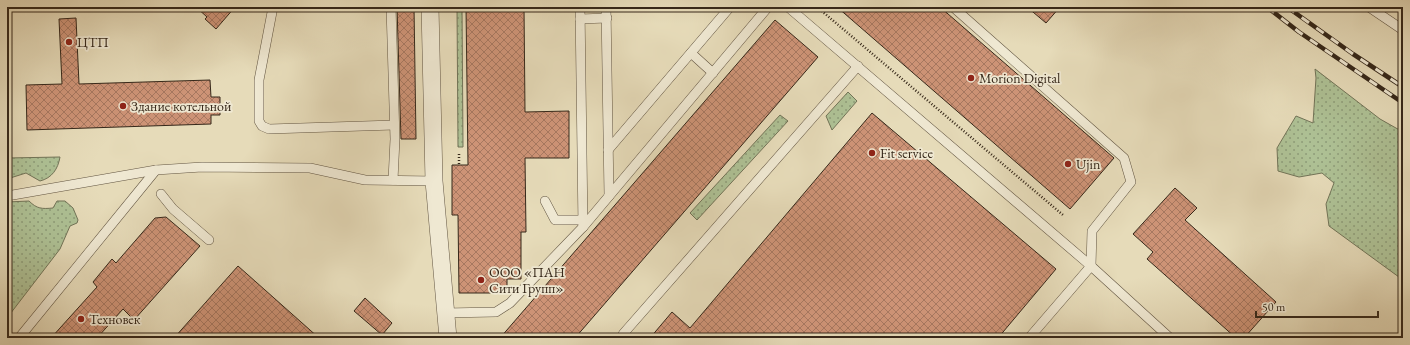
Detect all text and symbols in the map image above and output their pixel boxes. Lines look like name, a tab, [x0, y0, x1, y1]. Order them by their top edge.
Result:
place label: ЦТП	[77, 33, 109, 51]
marker: ЦТП	[64, 37, 74, 47]
place label: Morion Digital	[979, 69, 1061, 87]
marker: Morion Digital	[966, 73, 976, 83]
place label: Здание котельной	[131, 97, 232, 115]
marker: Здание котельной	[118, 101, 128, 111]
place label: Fit service	[880, 144, 933, 162]
marker: Fit service	[867, 148, 877, 158]
place label: Ujin	[1076, 155, 1101, 173]
marker: Ujin	[1063, 159, 1073, 169]
place label: ООО «ПАН Сити Групп»	[489, 263, 565, 297]
marker: ООО «ПАН Сити Групп»	[476, 275, 486, 285]
scale bar	[1256, 293, 1378, 319]
text: 50 m	[1262, 299, 1286, 315]
place label: Техновек	[89, 310, 141, 328]
marker: Техновек	[76, 314, 86, 324]

